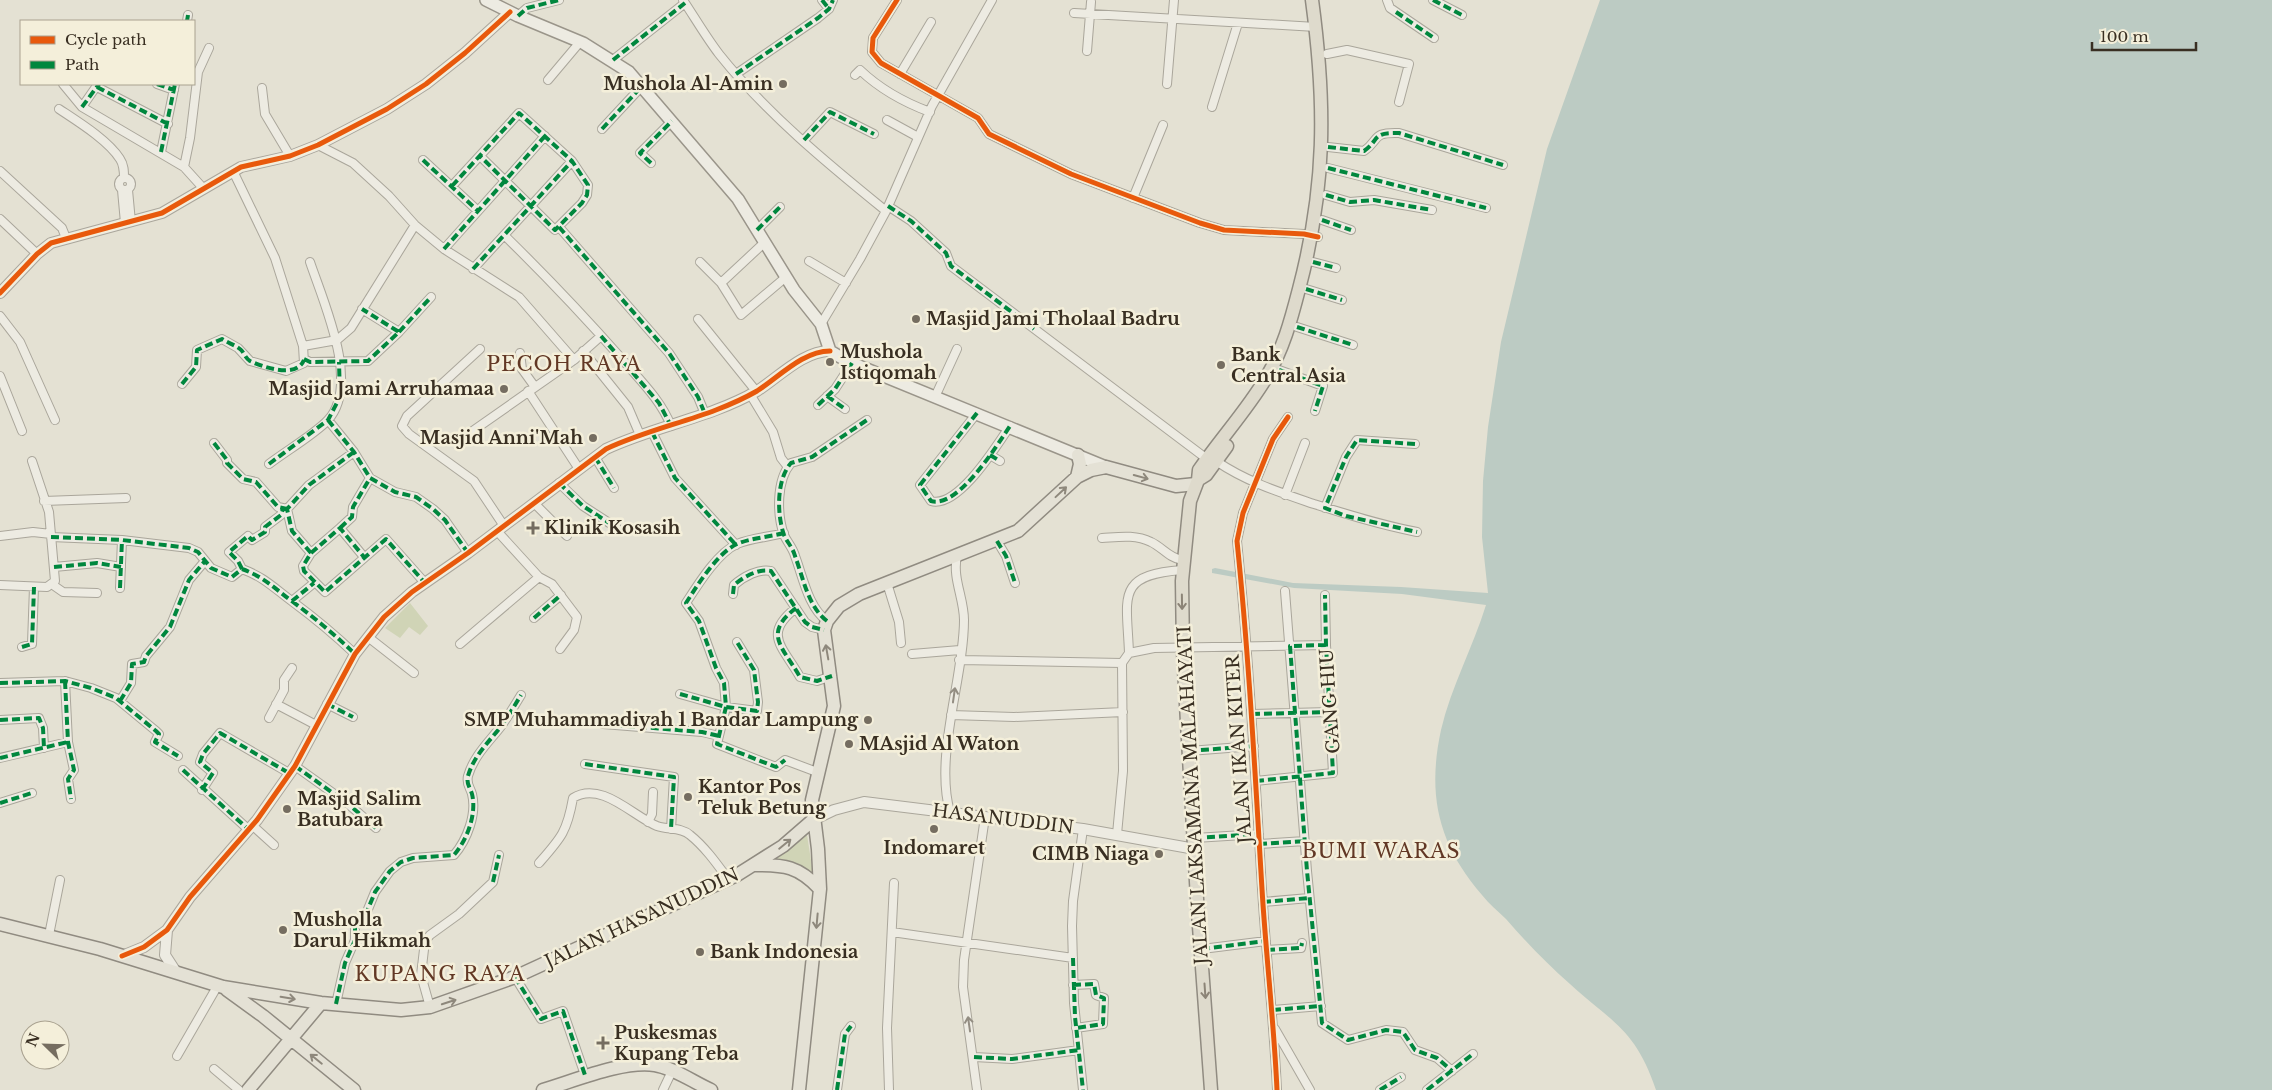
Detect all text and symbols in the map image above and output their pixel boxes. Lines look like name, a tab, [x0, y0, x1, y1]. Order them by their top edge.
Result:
legend	[20, 20, 195, 85]
scale bar	[2092, 20, 2196, 52]
text: 100 m	[2100, 27, 2149, 46]
text: Cycle path	[65, 30, 147, 49]
text: Path	[65, 55, 99, 74]
place label: Mushola Al-Amin	[603, 73, 773, 95]
marker: Mushola Al-Amin	[777, 78, 789, 90]
place label: Masjid Jami Tholaal Badru	[926, 308, 1180, 330]
marker: Masjid Jami Tholaal Badru	[910, 313, 922, 325]
place label: Mushola Istiqomah	[840, 341, 937, 384]
place label: Bank Central Asia	[1231, 344, 1347, 387]
district label: PECOH RAYA	[486, 352, 642, 376]
marker: Mushola Istiqomah	[824, 356, 836, 368]
marker: Bank Central Asia	[1215, 359, 1227, 371]
place label: Masjid Jami Arruhamaa	[268, 378, 495, 400]
marker: Masjid Jami Arruhamaa	[498, 383, 510, 395]
place label: Masjid Anni'Mah	[420, 427, 583, 449]
marker: Masjid Anni'Mah	[587, 432, 599, 444]
one-way arrow	[1132, 472, 1148, 482]
one-way arrow	[1055, 486, 1067, 498]
place label: Klinik Kosasih	[544, 517, 681, 539]
marker: Klinik Kosasih	[526, 521, 540, 535]
one-way arrow	[1177, 593, 1187, 609]
street label: JALAN LAKSAMANA MALAHAYATI	[1173, 625, 1213, 967]
one-way arrow	[822, 644, 832, 660]
street label: GANG HIU	[1315, 648, 1345, 754]
street label: JALAN IKAN KITER	[1221, 653, 1257, 846]
one-way arrow	[950, 687, 960, 703]
place label: SMP Muhammadiyah 1 Bandar Lampung	[464, 709, 859, 731]
marker: SMP Muhammadiyah 1 Bandar Lampung	[862, 714, 874, 726]
place label: MAsjid Al Waton	[859, 733, 1019, 755]
marker: MAsjid Al Waton	[843, 738, 855, 750]
place label: Kantor Pos Teluk Betung	[698, 776, 827, 819]
place label: Masjid Salim Batubara	[297, 788, 421, 831]
marker: Kantor Pos Teluk Betung	[682, 791, 694, 803]
street label: HASANUDDIN	[931, 799, 1075, 839]
marker: Masjid Salim Batubara	[281, 803, 293, 815]
marker: Indomaret	[928, 823, 940, 835]
place label: Indomaret	[883, 837, 985, 859]
one-way arrow	[778, 839, 791, 850]
district label: BUMI WARAS	[1302, 839, 1460, 863]
place label: CIMB Niaga	[1032, 843, 1150, 865]
marker: CIMB Niaga	[1153, 848, 1165, 860]
street label: JALAN HASANUDDIN	[540, 863, 743, 974]
place label: Musholla Darul Hikmah	[293, 909, 431, 952]
one-way arrow	[812, 912, 822, 928]
marker: Musholla Darul Hikmah	[277, 924, 289, 936]
place label: Bank Indonesia	[710, 941, 859, 963]
marker: Bank Indonesia	[694, 946, 706, 958]
district label: KUPANG RAYA	[355, 962, 525, 986]
one-way arrow	[1200, 983, 1209, 999]
one-way arrow	[280, 993, 296, 1003]
one-way arrow	[440, 996, 456, 1006]
one-way arrow	[963, 1017, 973, 1033]
north arrow	[20, 1020, 70, 1070]
place label: Puskesmas Kupang Teba	[614, 1022, 739, 1065]
text: N	[22, 1030, 44, 1049]
marker: Puskesmas Kupang Teba	[596, 1036, 610, 1050]
one-way arrow	[310, 1054, 323, 1065]

